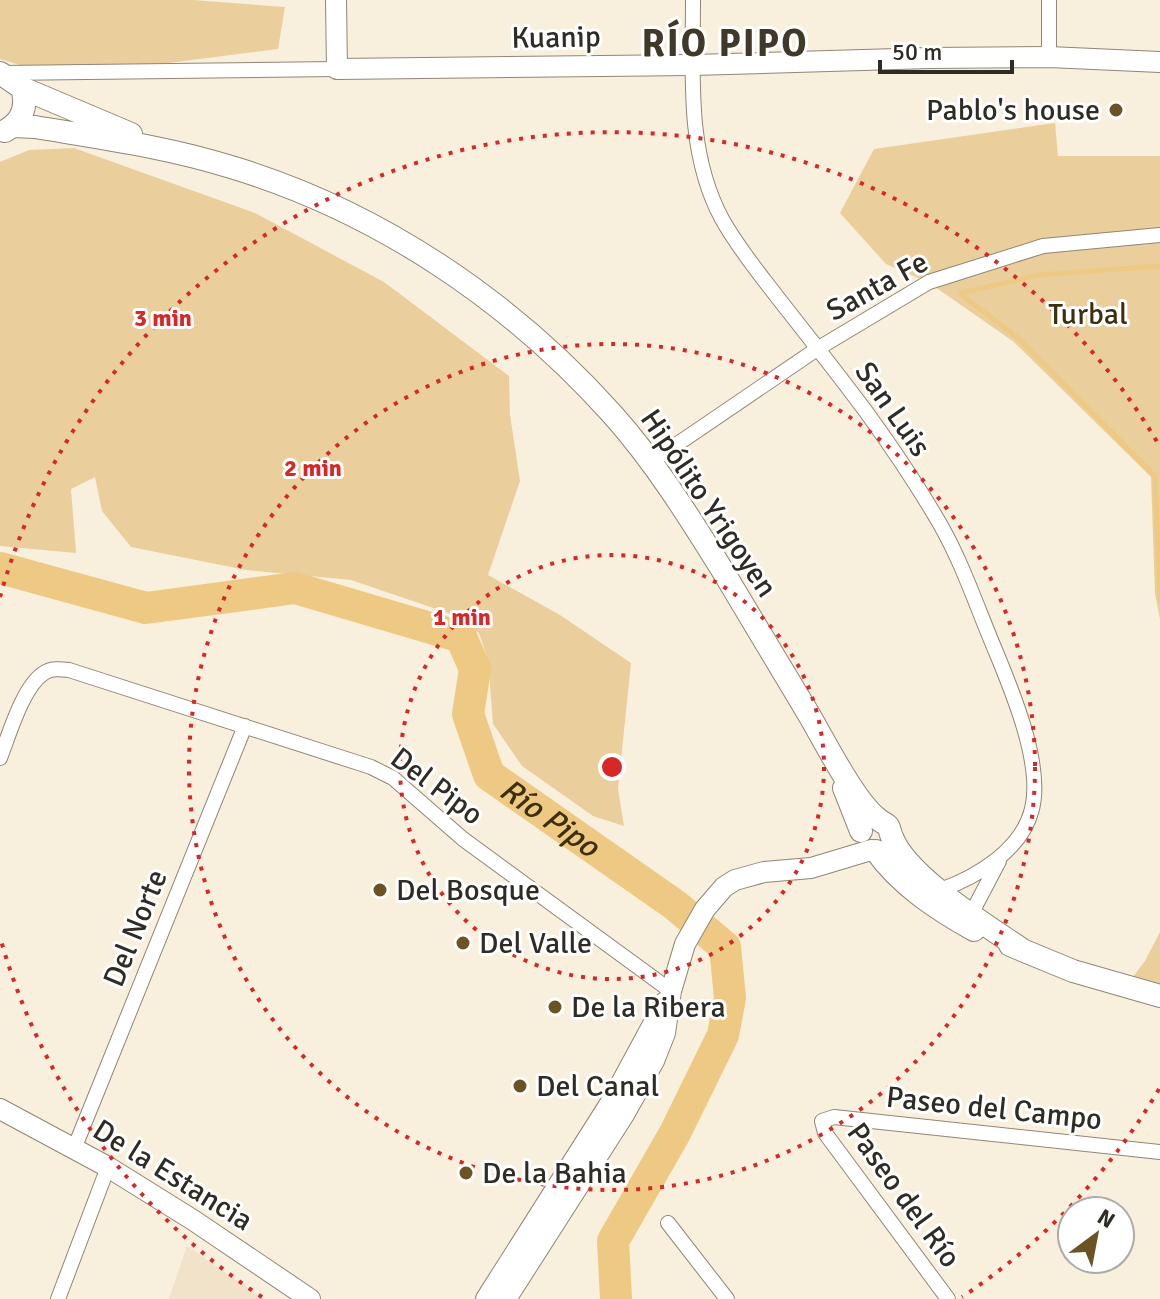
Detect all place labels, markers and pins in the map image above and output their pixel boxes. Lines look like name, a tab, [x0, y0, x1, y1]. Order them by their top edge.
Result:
place label: Pablo's house	[926, 92, 1100, 129]
marker: Pablo's house	[1107, 101, 1125, 119]
centre of rings	[598, 753, 626, 781]
place label: Del Bosque	[396, 872, 540, 909]
marker: Del Bosque	[371, 881, 389, 899]
place label: Del Valle	[479, 925, 592, 962]
marker: Del Valle	[454, 934, 472, 952]
place label: De la Ribera	[571, 989, 726, 1026]
marker: De la Ribera	[546, 998, 564, 1016]
place label: Del Canal	[536, 1068, 659, 1105]
marker: Del Canal	[511, 1077, 529, 1095]
place label: De la Bahia	[482, 1155, 627, 1192]
marker: De la Bahia	[457, 1164, 475, 1182]

